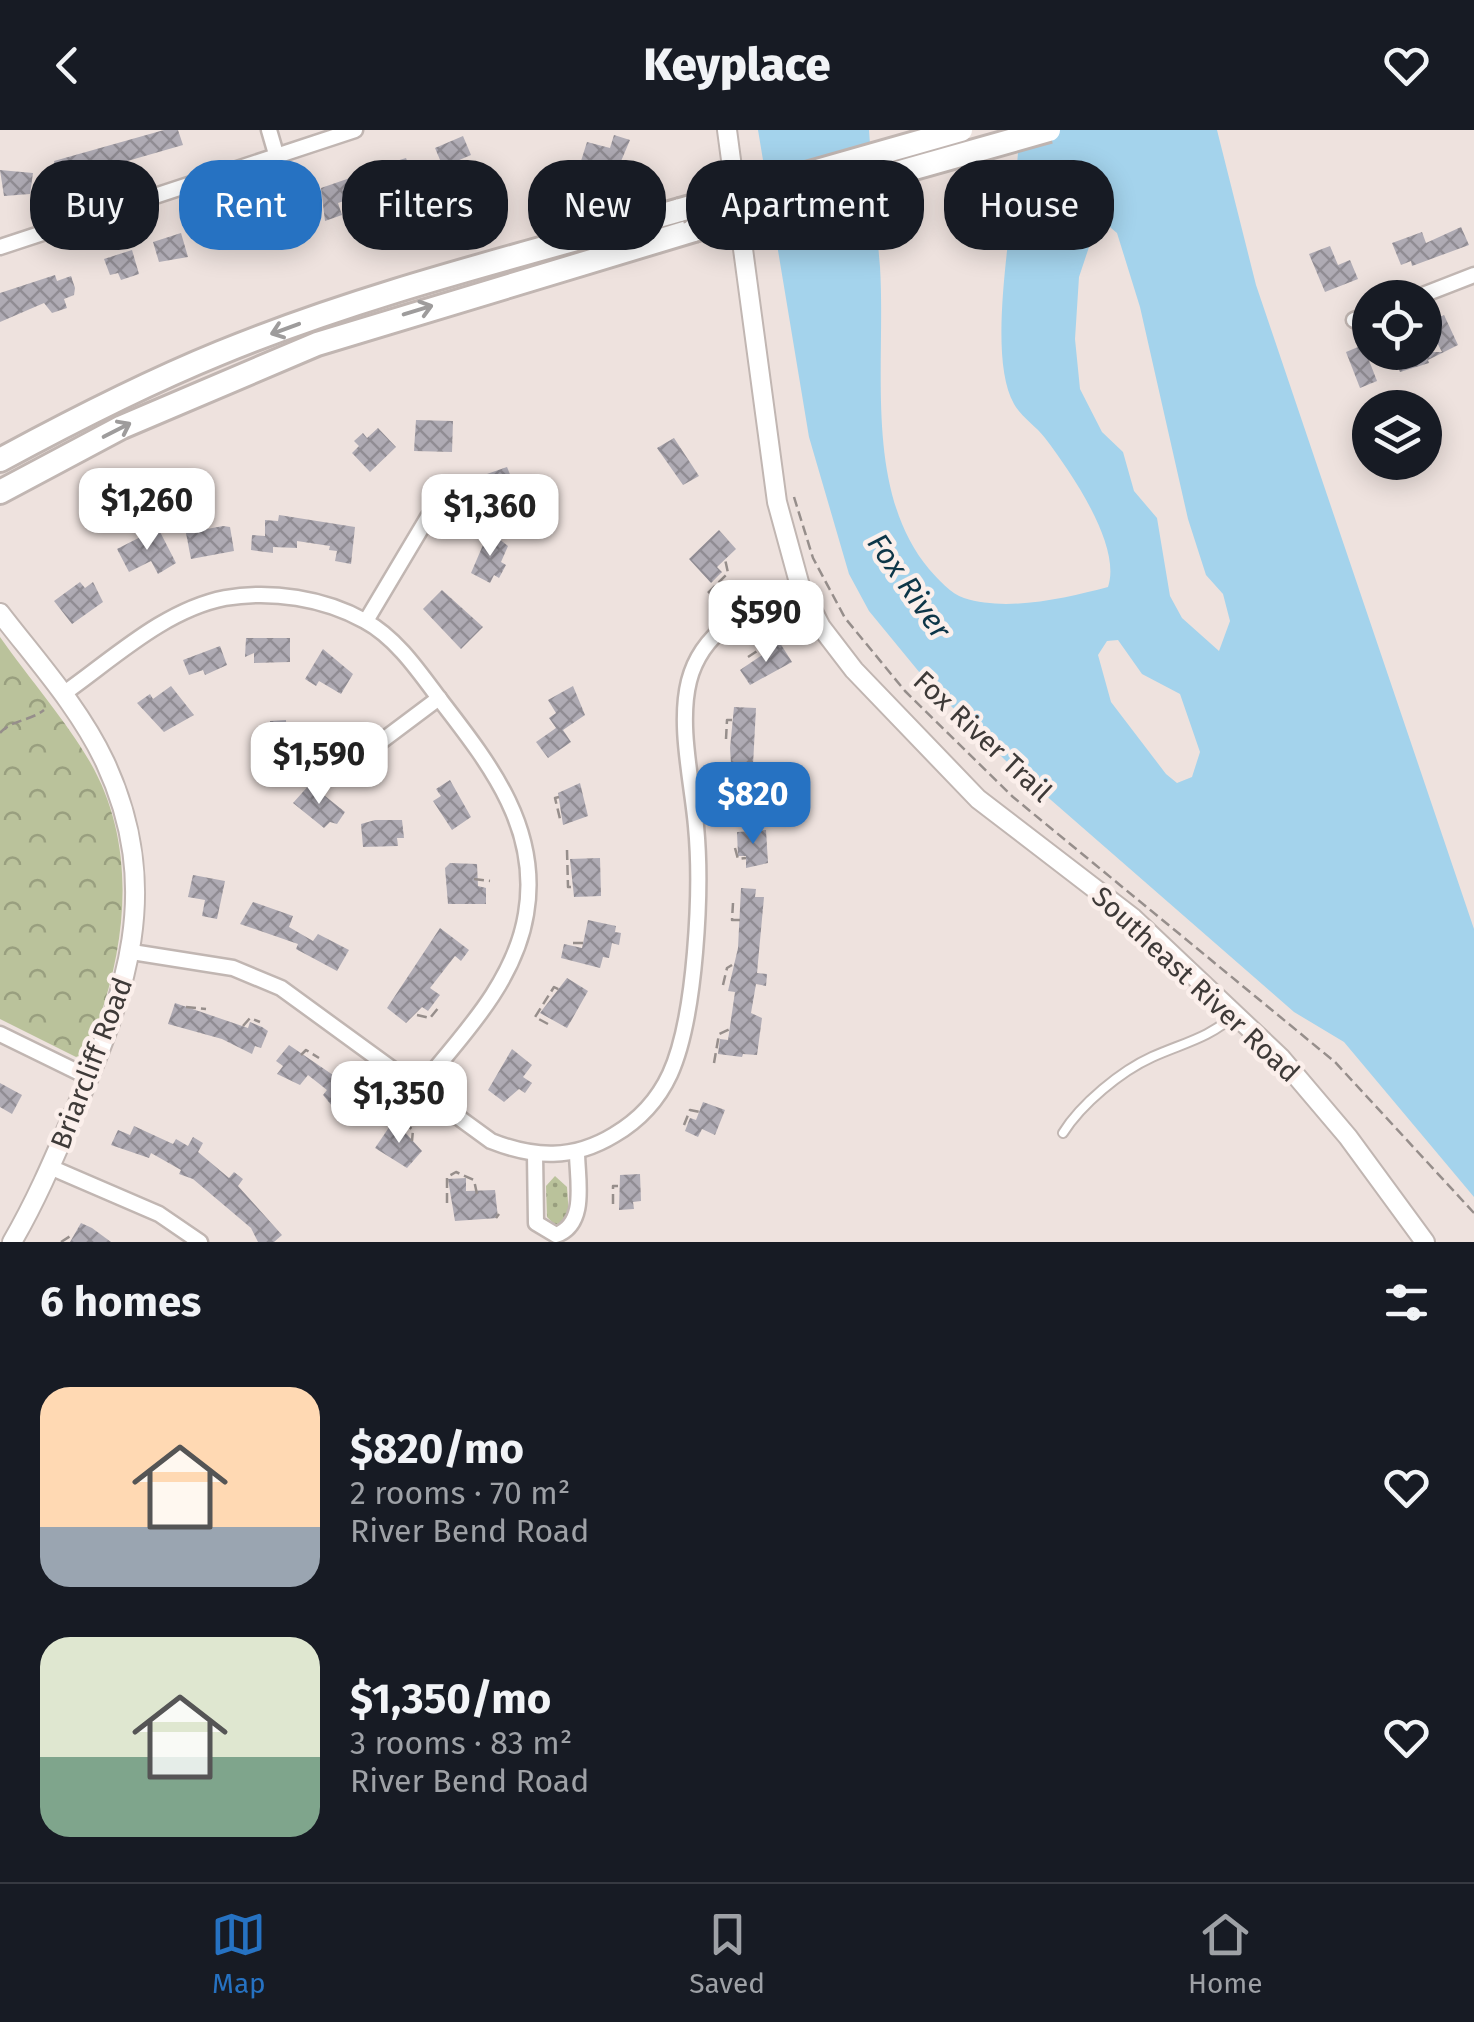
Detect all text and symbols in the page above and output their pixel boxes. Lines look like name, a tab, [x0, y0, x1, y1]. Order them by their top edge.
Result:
icon: back	[40, 38, 95, 93]
text: Keyplace	[644, 38, 830, 92]
icon: heart	[1379, 38, 1434, 93]
chip: Buy	[30, 160, 159, 250]
chip: Rent	[179, 160, 322, 250]
chip: Filters	[342, 160, 508, 250]
chip: New	[528, 160, 666, 250]
chip: Apartment	[686, 160, 924, 250]
chip: House	[944, 160, 1114, 250]
map controls	[1352, 280, 1442, 480]
button: locate	[1352, 280, 1442, 370]
one-way arrow	[402, 300, 434, 318]
one-way arrow	[271, 321, 302, 339]
button: layers	[1352, 390, 1442, 480]
one-way arrow	[101, 420, 131, 439]
pin: $1,260	[66, 468, 228, 553]
pin: $1,360	[409, 474, 571, 559]
text: $1,260	[101, 481, 193, 519]
text: $1,360	[444, 487, 536, 525]
water label: Fox River	[860, 526, 959, 647]
pin: $590	[707, 580, 825, 665]
text: $590	[731, 593, 801, 631]
street label: Fox River Trail	[907, 664, 1059, 809]
pin: $1,590	[238, 722, 400, 807]
text: $1,590	[273, 735, 365, 773]
pin: $820	[694, 762, 812, 847]
text: $820	[717, 775, 789, 813]
street label: Southeast River Road	[1085, 880, 1306, 1089]
street label: Briarcliff Road	[44, 973, 139, 1154]
pin: $1,350	[318, 1061, 480, 1146]
text: $1,350	[353, 1074, 445, 1112]
icon: filters	[1379, 1275, 1434, 1330]
text: 6 homes	[40, 1277, 201, 1327]
text: $820/mo	[350, 1424, 524, 1474]
icon: home	[120, 1427, 240, 1547]
icon: heart	[1379, 1460, 1434, 1515]
text: 2 rooms · 70 m²	[350, 1474, 570, 1512]
text: River Bend Road	[350, 1512, 589, 1550]
text: $1,350/mo	[350, 1674, 551, 1724]
icon: home	[120, 1677, 240, 1797]
icon: heart	[1379, 1710, 1434, 1765]
text: 3 rooms · 83 m²	[350, 1724, 572, 1762]
text: River Bend Road	[350, 1762, 589, 1800]
tab: Map	[211, 1907, 266, 2000]
tab: Saved	[689, 1907, 765, 2000]
tab: Home	[1188, 1907, 1263, 2000]

